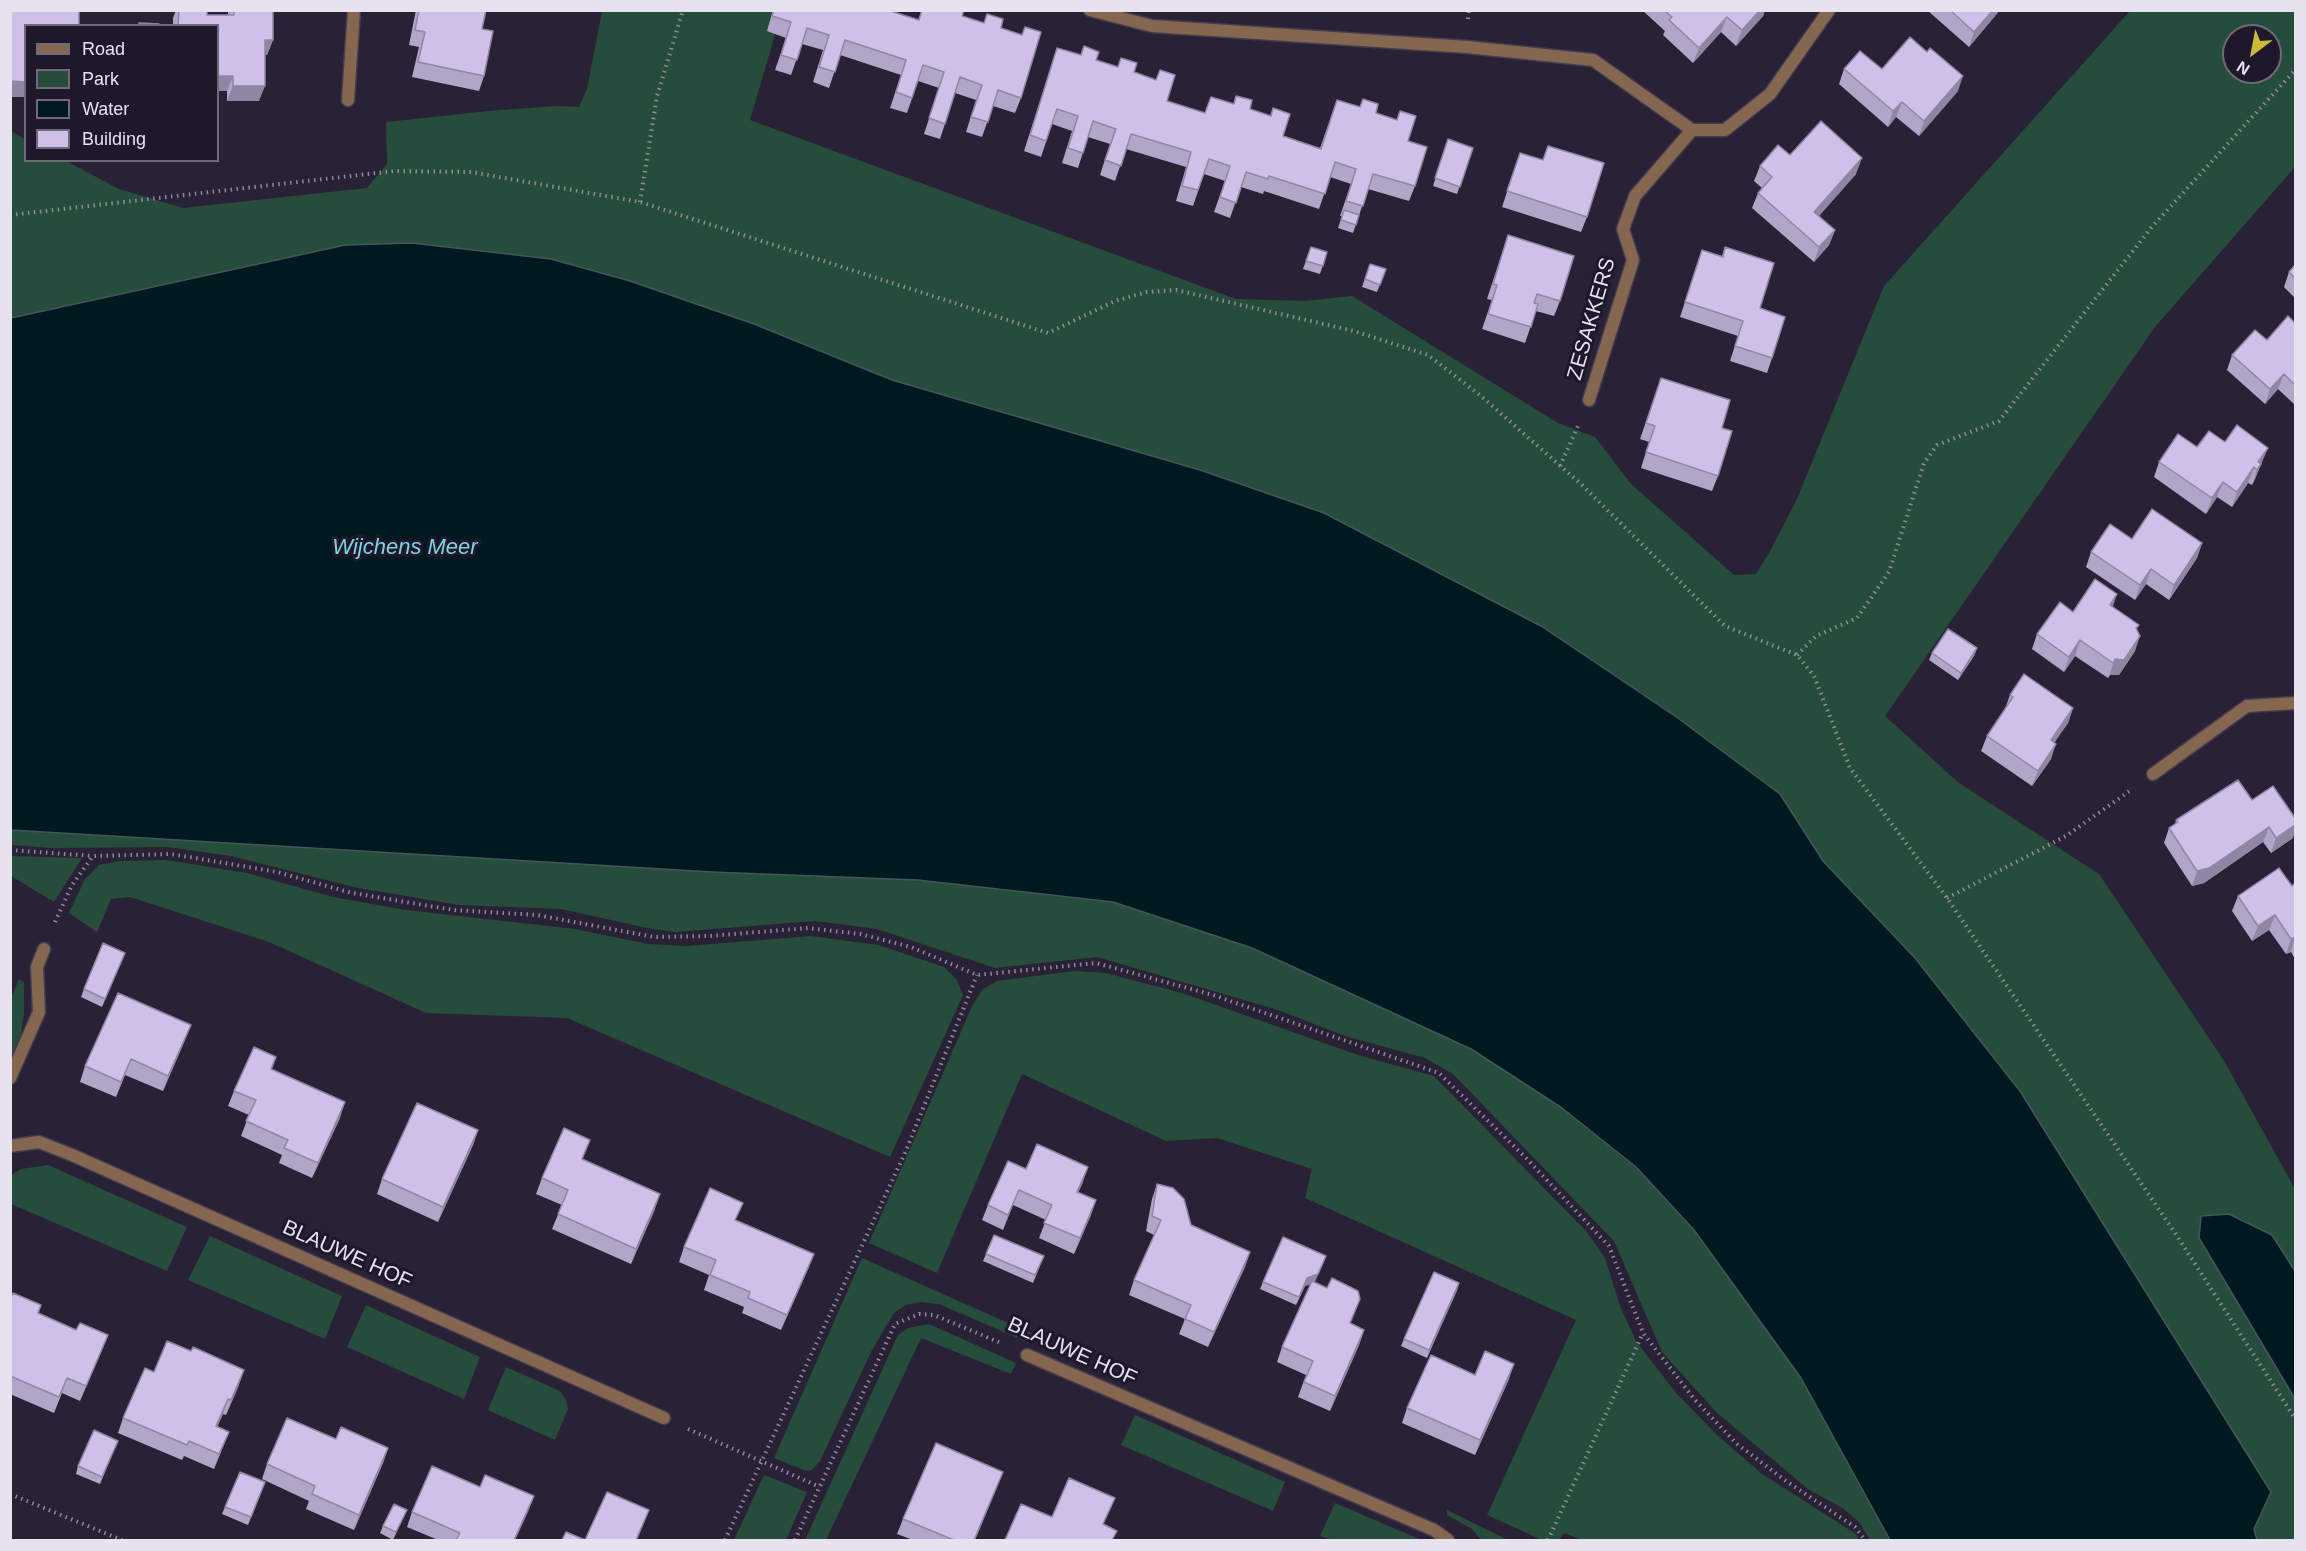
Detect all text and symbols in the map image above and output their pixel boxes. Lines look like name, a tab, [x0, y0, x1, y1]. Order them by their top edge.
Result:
legend	[24, 24, 219, 162]
north arrow	[2222, 24, 2282, 84]
text: Road	[82, 39, 125, 59]
text: N	[2234, 58, 2253, 78]
text: Park	[82, 69, 119, 89]
text: Water	[82, 99, 129, 119]
text: Building	[82, 129, 146, 149]
street label: ZESAKKERS	[1563, 255, 1621, 383]
water label: Wijchens Meer	[332, 535, 478, 561]
street label: BLAUWE HOF	[278, 1215, 416, 1295]
street label: BLAUWE HOF	[1003, 1312, 1141, 1392]

